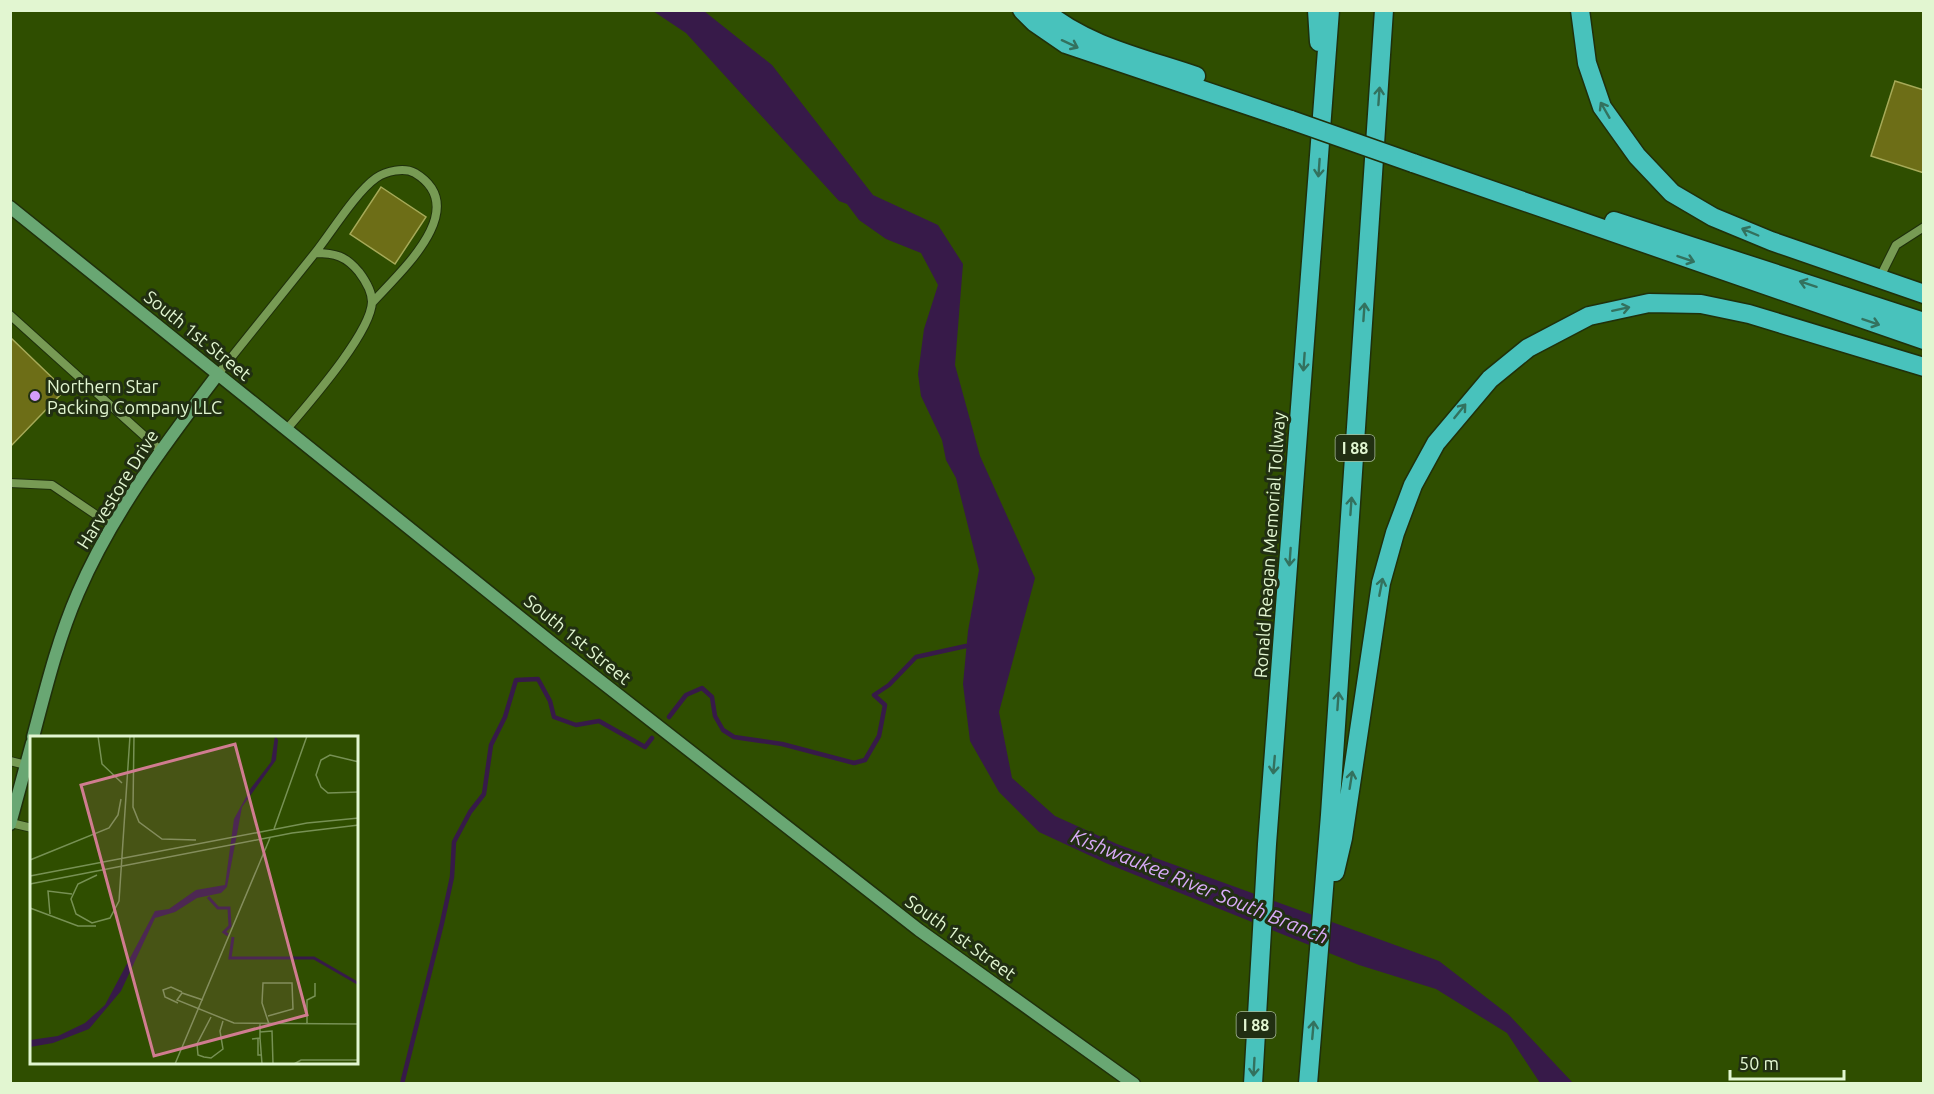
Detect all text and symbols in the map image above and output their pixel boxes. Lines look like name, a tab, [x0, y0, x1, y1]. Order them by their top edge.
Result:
one-way arrow	[1060, 39, 1078, 50]
one-way arrow	[1373, 87, 1384, 107]
one-way arrow	[1598, 102, 1610, 119]
one-way arrow	[1313, 157, 1324, 177]
one-way arrow	[1741, 226, 1759, 237]
one-way arrow	[1677, 254, 1695, 265]
one-way arrow	[1799, 278, 1818, 289]
street label: South 1st Street	[141, 286, 255, 384]
one-way arrow	[1359, 302, 1370, 322]
one-way arrow	[1611, 303, 1630, 314]
one-way arrow	[1861, 318, 1880, 329]
one-way arrow	[1298, 352, 1309, 372]
place label: Northern Star Packing Company LLC	[47, 376, 222, 417]
marker: Northern Star Packing Company LLC	[28, 389, 42, 403]
one-way arrow	[1454, 404, 1467, 420]
street label: Ronald Reagan Memorial Tollway	[1250, 411, 1288, 679]
street label: Harvestore Drive	[72, 426, 162, 552]
road number: I 88	[1336, 435, 1374, 461]
one-way arrow	[1346, 497, 1357, 517]
one-way arrow	[1284, 546, 1295, 566]
one-way arrow	[1376, 578, 1387, 597]
street label: South 1st Street	[521, 590, 635, 688]
one-way arrow	[1333, 691, 1344, 711]
inset map	[30, 736, 358, 1064]
one-way arrow	[1268, 755, 1279, 775]
one-way arrow	[1346, 770, 1357, 790]
water label: Kishwaukee River South Branch	[1068, 824, 1332, 948]
street label: South 1st Street	[902, 890, 1020, 984]
road number: I 88	[1236, 1012, 1276, 1038]
one-way arrow	[1308, 1020, 1319, 1040]
scale bar	[1730, 1043, 1844, 1081]
text: 50 m	[1739, 1053, 1779, 1073]
one-way arrow	[1248, 1056, 1259, 1076]

